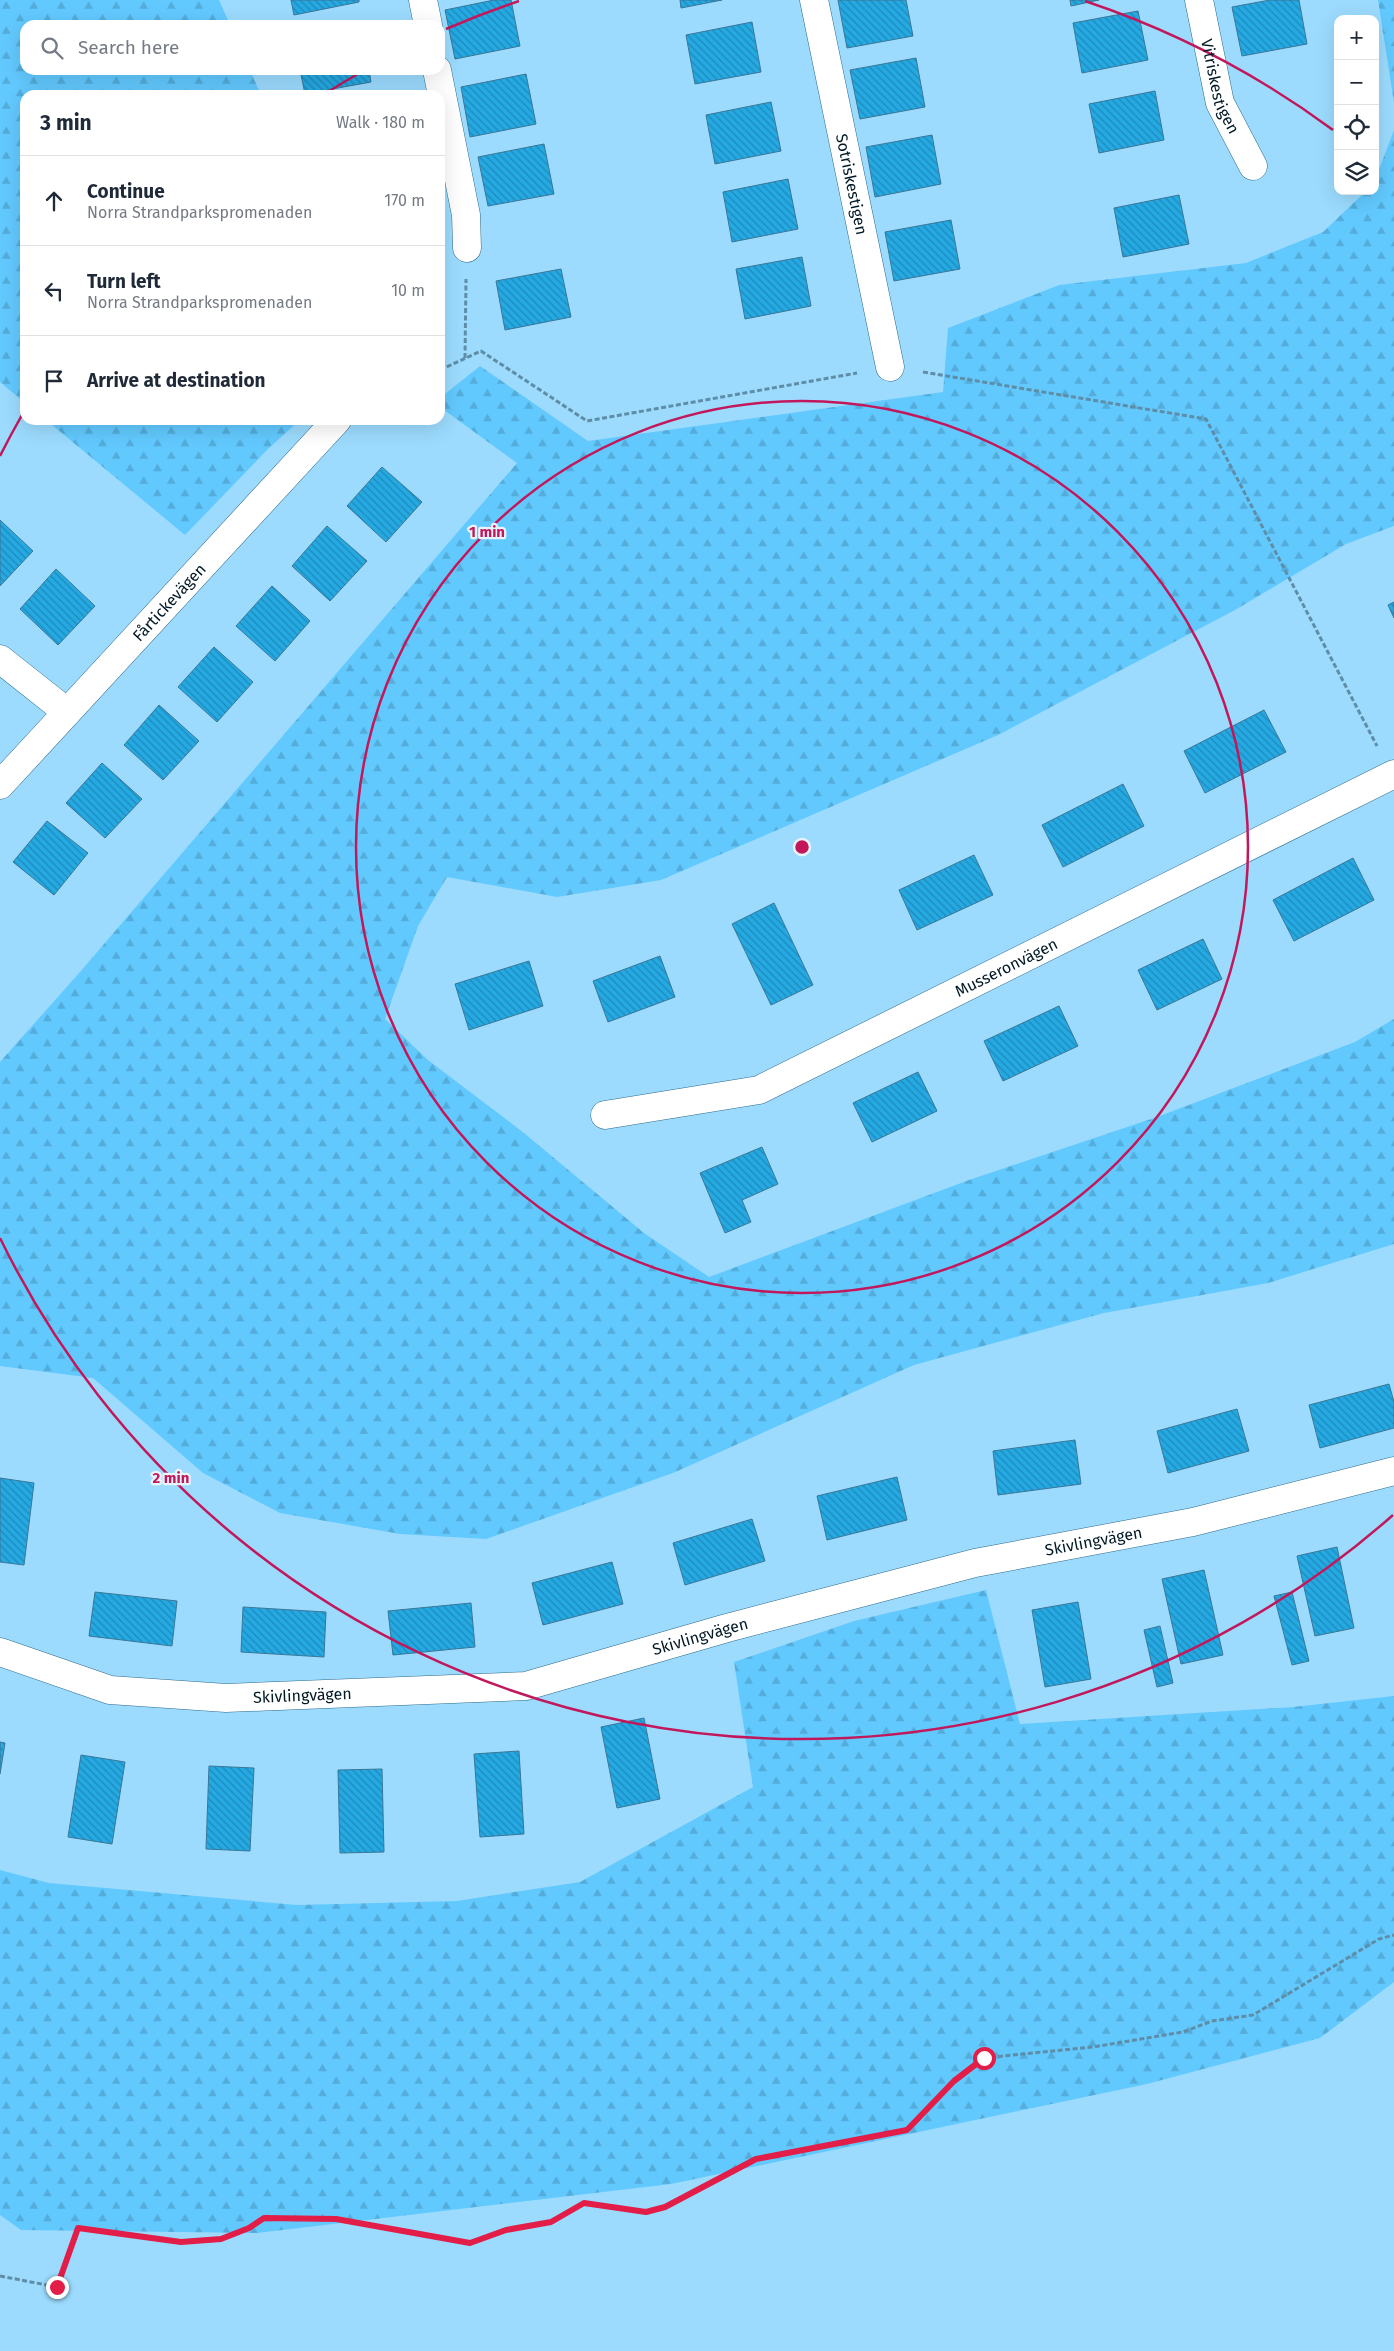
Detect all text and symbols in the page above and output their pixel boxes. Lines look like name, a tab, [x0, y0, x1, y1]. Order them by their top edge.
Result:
map controls	[1334, 15, 1379, 195]
button: +	[1334, 15, 1379, 60]
search box	[20, 20, 445, 75]
icon: search	[38, 34, 66, 62]
text: Search here	[78, 36, 179, 59]
street label: Vitriskestigen	[1197, 37, 1243, 137]
button: −	[1334, 60, 1379, 105]
button: locate	[1334, 105, 1379, 150]
text: 3 min	[40, 110, 92, 136]
text: Walk · 180 m	[336, 113, 425, 132]
street label: Sotriskestigen	[832, 132, 871, 236]
button: layers	[1334, 150, 1379, 195]
text: Continue	[87, 180, 165, 203]
icon: ahead	[40, 187, 68, 215]
text: 170 m	[384, 191, 425, 210]
text: Norra Strandparkspromenaden	[87, 203, 312, 222]
text: Turn left	[87, 270, 161, 293]
icon: left	[40, 277, 68, 305]
text: 10 m	[391, 281, 425, 300]
text: Norra Strandparkspromenaden	[87, 293, 312, 312]
icon: arrive	[40, 367, 68, 395]
text: Arrive at destination	[87, 369, 266, 392]
text: 1 min	[469, 523, 505, 541]
street label: Fårtickevägen	[129, 560, 210, 645]
centre of rings	[793, 838, 811, 856]
street label: Musseronvägen	[952, 934, 1061, 1001]
text: 2 min	[153, 1469, 189, 1487]
street label: Skivlingvägen	[1043, 1523, 1144, 1560]
street label: Skivlingvägen	[650, 1614, 750, 1659]
street label: Skivlingvägen	[253, 1684, 352, 1707]
route start	[973, 2047, 996, 2070]
route end	[46, 2276, 69, 2299]

